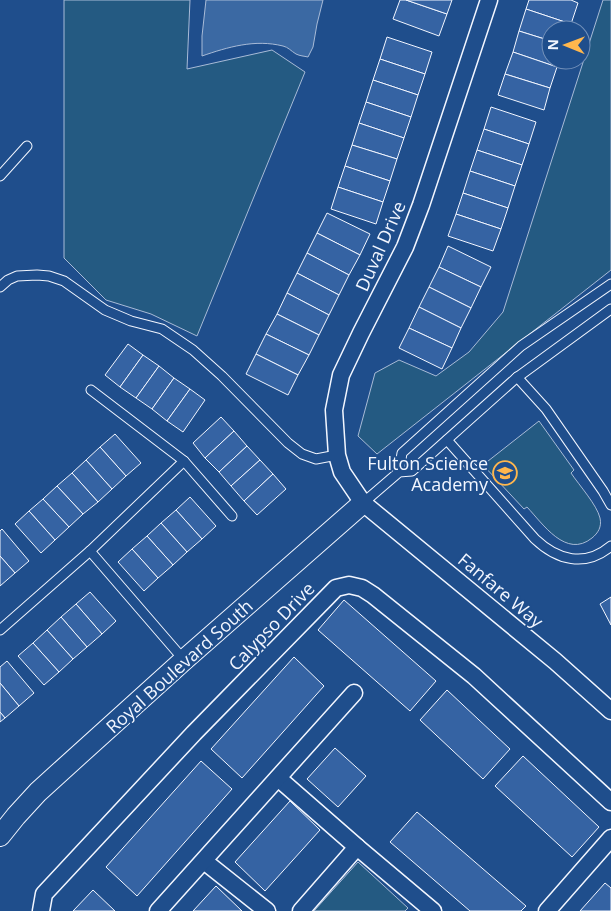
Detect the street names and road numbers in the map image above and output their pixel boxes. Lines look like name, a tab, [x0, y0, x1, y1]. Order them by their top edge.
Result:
street label: Duval Drive	[349, 197, 411, 295]
street label: Fanfare Way	[453, 547, 549, 633]
street label: Calypso Drive	[223, 577, 319, 675]
street label: Royal Boulevard South	[101, 594, 257, 738]

